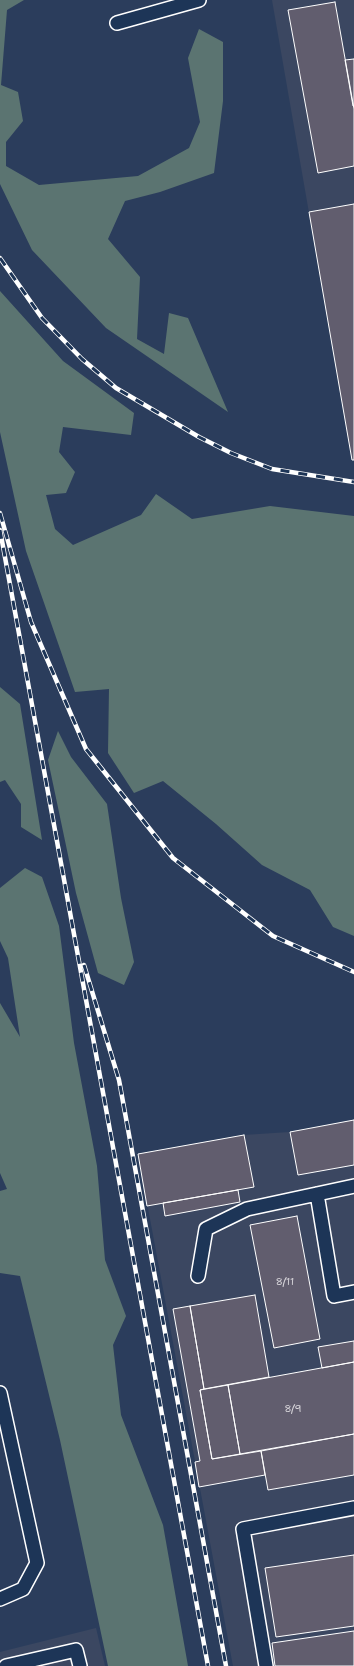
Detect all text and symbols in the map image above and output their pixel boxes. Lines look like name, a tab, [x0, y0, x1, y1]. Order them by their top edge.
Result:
house number: 8/11	[276, 1276, 294, 1288]
house number: 8/9	[284, 1403, 302, 1415]

